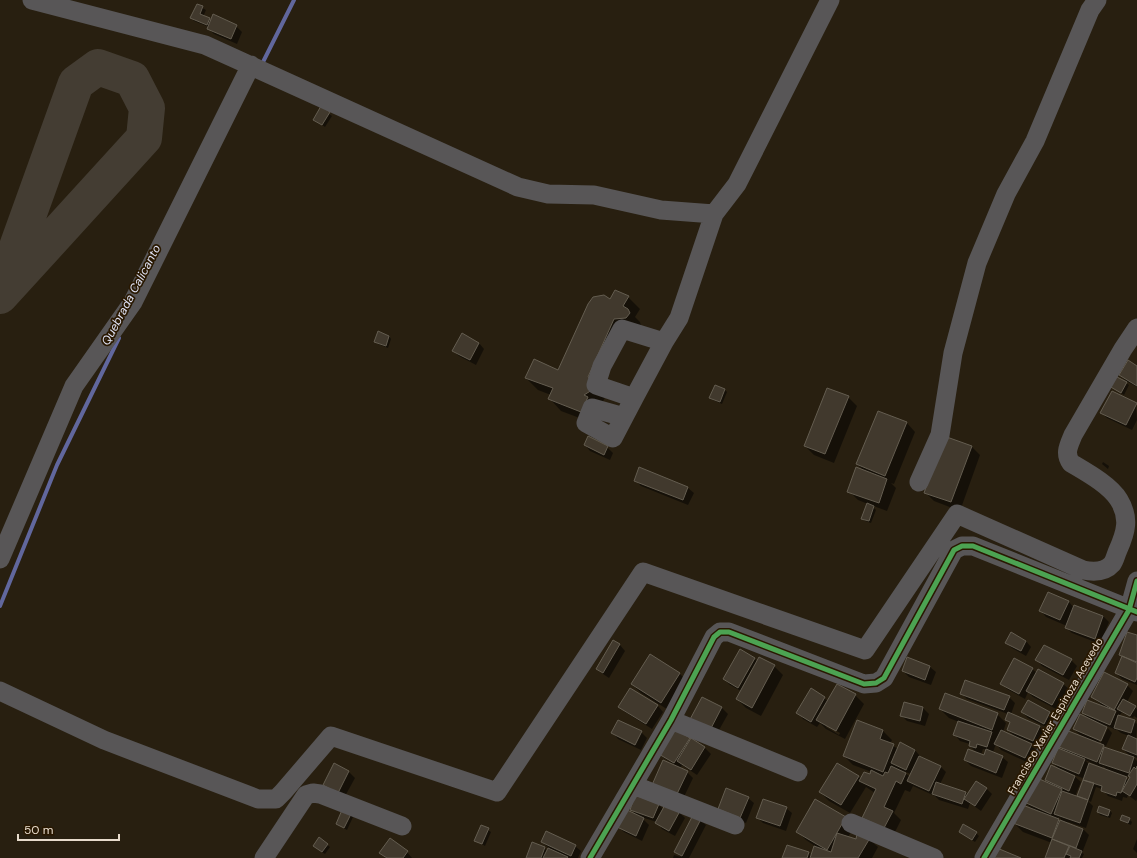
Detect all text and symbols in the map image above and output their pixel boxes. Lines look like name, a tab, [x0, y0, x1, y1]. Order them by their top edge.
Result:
water label: Quebrada Calicanto	[98, 242, 164, 348]
street label: Francisco Xavier Espinoza Acevedo	[1004, 635, 1106, 797]
scale bar	[18, 816, 119, 842]
text: 50 m	[24, 822, 53, 838]

